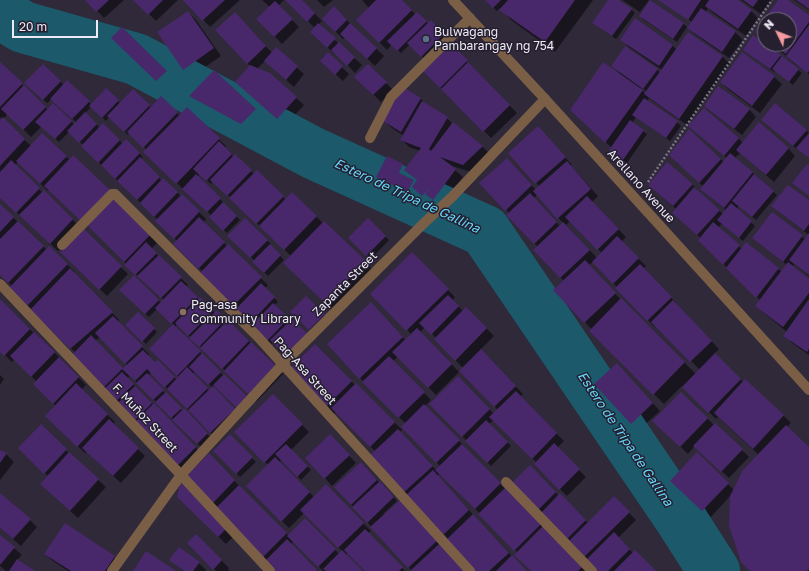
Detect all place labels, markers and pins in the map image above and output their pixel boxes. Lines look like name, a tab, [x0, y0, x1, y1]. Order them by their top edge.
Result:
place label: Bulwagang Pambarangay ng 754	[434, 25, 554, 53]
marker: Bulwagang Pambarangay ng 754	[421, 34, 431, 44]
place label: Pag-asa Community Library	[191, 298, 301, 326]
marker: Pag-asa Community Library	[178, 307, 188, 317]

